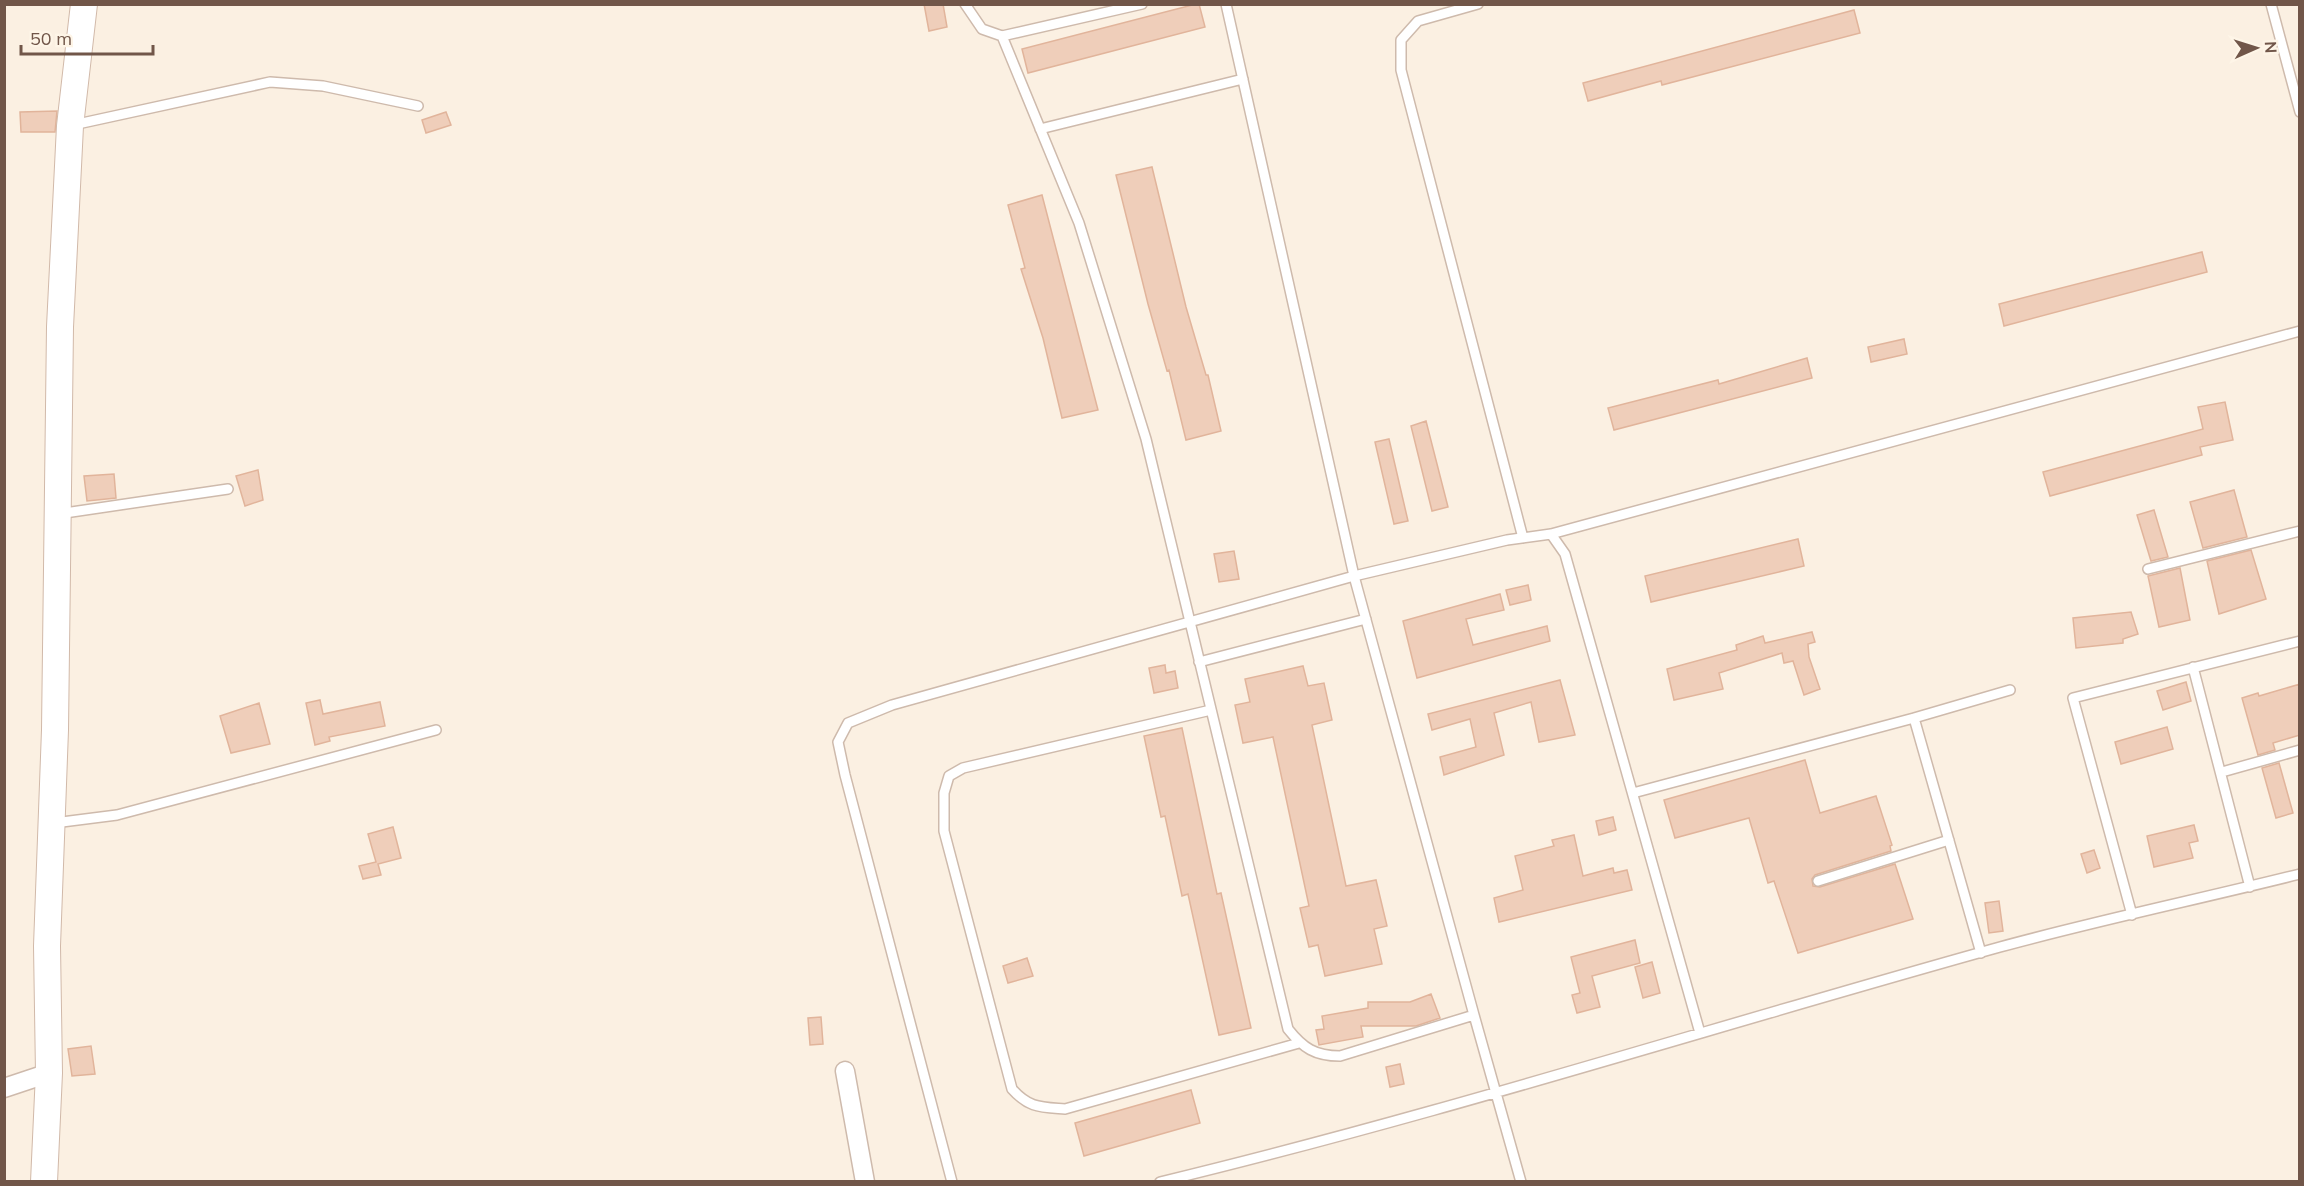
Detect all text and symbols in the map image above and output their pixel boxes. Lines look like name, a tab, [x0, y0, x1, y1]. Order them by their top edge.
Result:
scale bar	[21, 18, 153, 56]
north arrow	[2226, 18, 2286, 78]
text: 50 m	[30, 27, 72, 50]
text: N	[2261, 41, 2281, 54]

